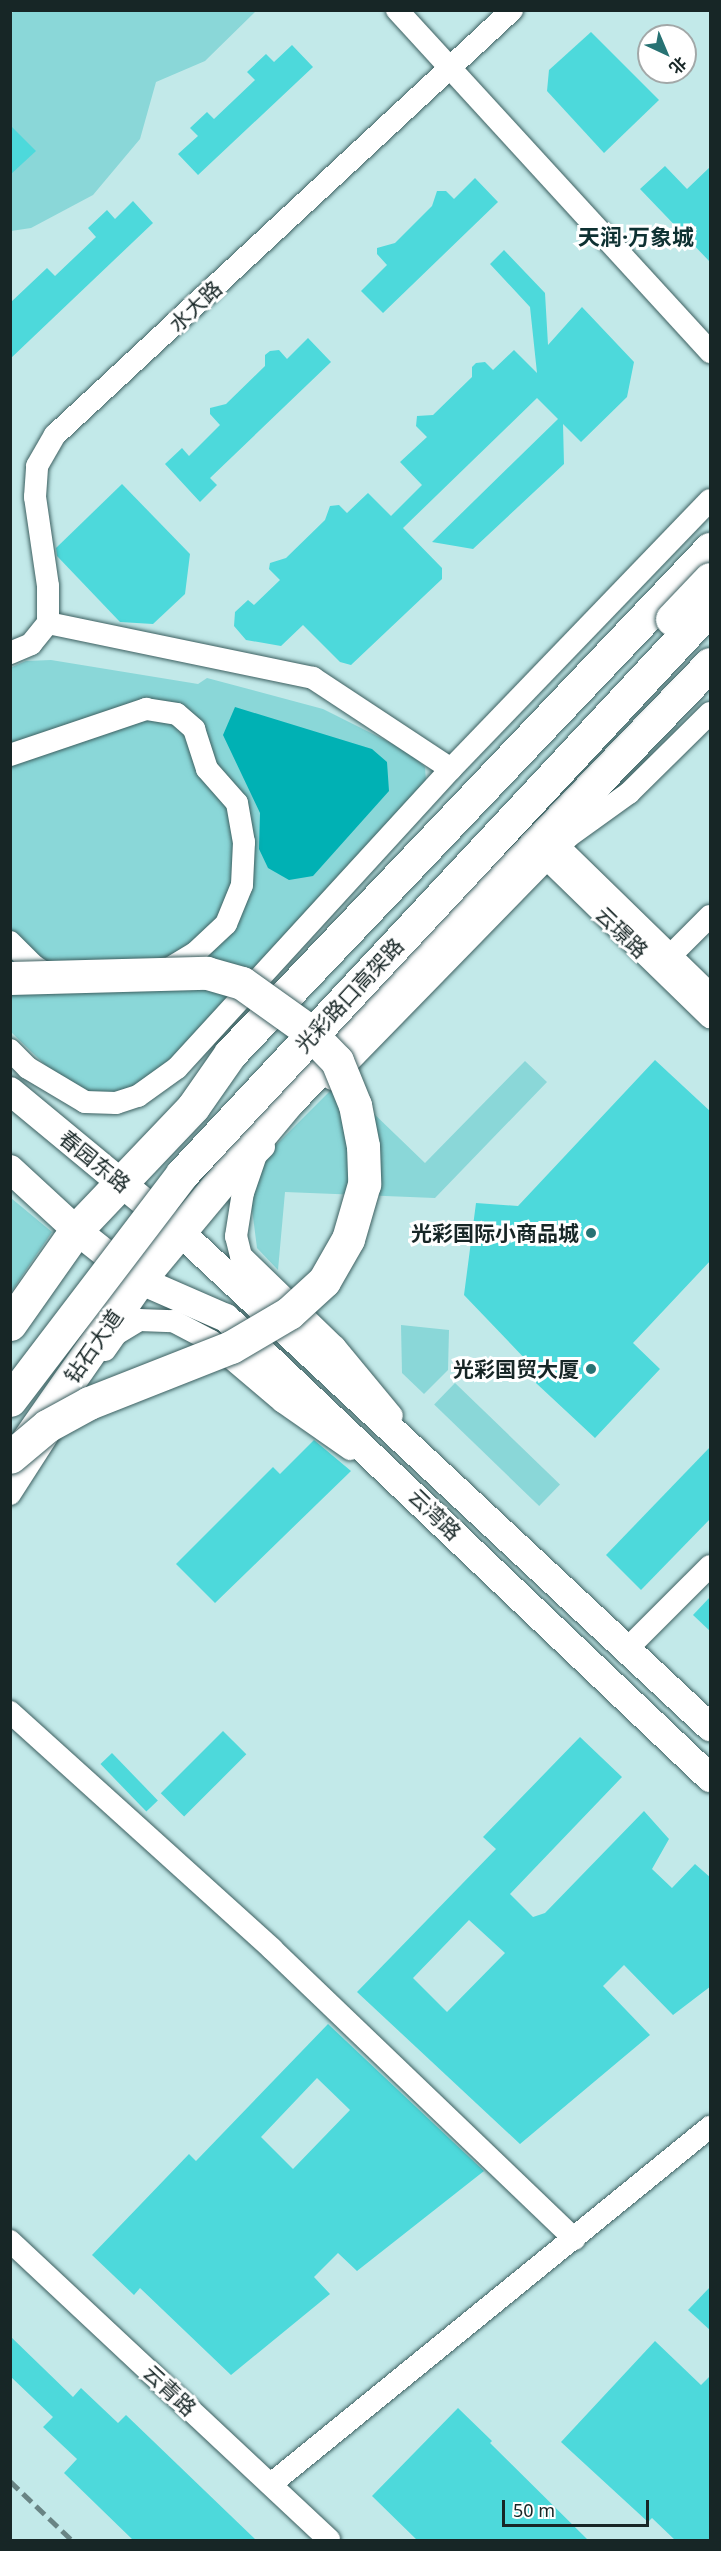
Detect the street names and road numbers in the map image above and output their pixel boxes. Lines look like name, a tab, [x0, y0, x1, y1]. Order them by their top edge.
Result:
street label: 水大路	[163, 275, 227, 337]
street label: 云璟路	[591, 901, 653, 963]
street label: 光彩路口高架路	[290, 933, 408, 1057]
street label: 春园东路	[54, 1125, 136, 1197]
street label: 钻石大道	[59, 1304, 127, 1388]
street label: 云湾路	[404, 1483, 466, 1545]
street label: 云青路	[138, 2359, 202, 2421]

